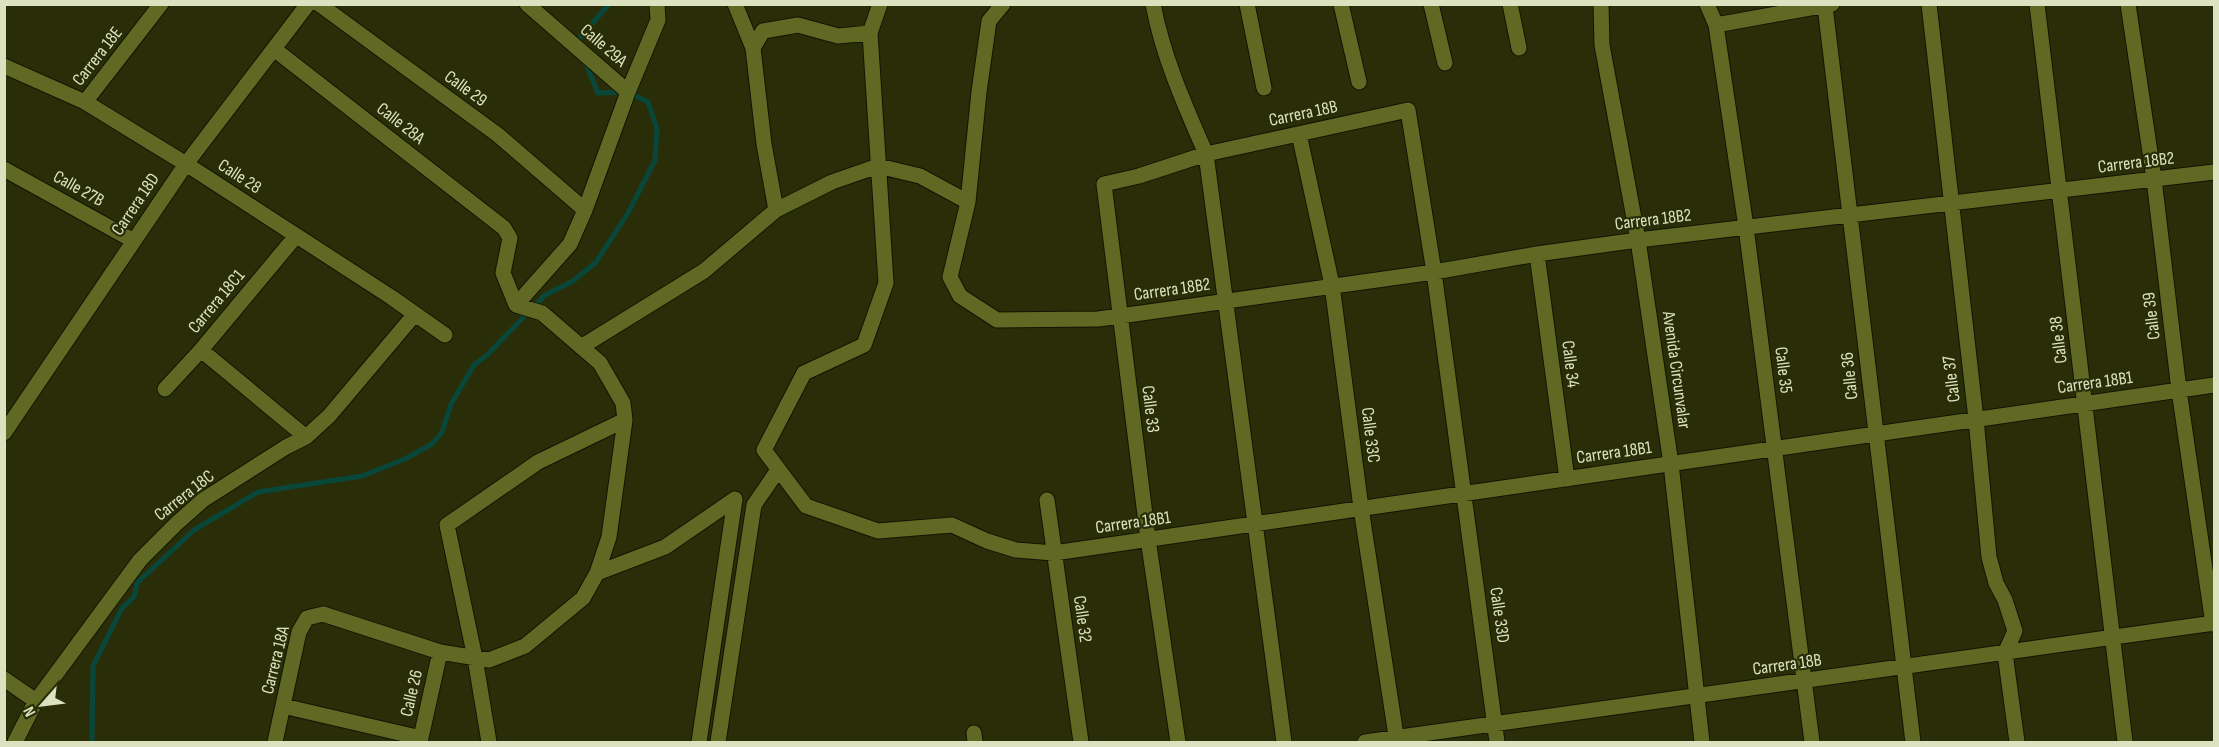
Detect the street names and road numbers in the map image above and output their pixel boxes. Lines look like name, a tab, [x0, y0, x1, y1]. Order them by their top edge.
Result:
street label: Calle 29A	[576, 19, 632, 72]
street label: Carrera 18E	[68, 23, 127, 90]
street label: Calle 29	[440, 66, 491, 111]
street label: Carrera 18B	[1267, 96, 1339, 131]
street label: Calle 28A	[372, 98, 429, 149]
street label: Carrera 18B2	[2097, 147, 2176, 178]
street label: Calle 28	[214, 155, 265, 198]
street label: Calle 27B	[50, 166, 108, 211]
street label: Carrera 18D	[107, 169, 164, 239]
street label: Carrera 18B2	[1614, 204, 1693, 235]
street label: Carrera 18C1	[184, 265, 249, 337]
street label: Carrera 18B2	[1133, 274, 1212, 305]
street label: Calle 39	[2138, 291, 2165, 341]
street label: Avenida Circunvalar	[1658, 309, 1695, 430]
street label: Calle 38	[2045, 315, 2072, 365]
street label: Calle 34	[1557, 339, 1584, 389]
street label: Calle 35	[1770, 345, 1797, 395]
street label: Calle 36	[1837, 351, 1862, 401]
street label: Calle 37	[1938, 354, 1965, 403]
street label: Carrera 18B1	[2056, 367, 2135, 398]
street label: Calle 33	[1137, 384, 1164, 434]
street label: Calle 33C	[1357, 406, 1384, 464]
street label: Carrera 18B1	[1575, 437, 1654, 468]
street label: Carrera 18C	[150, 466, 218, 525]
street label: Carrera 18B1	[1094, 507, 1173, 538]
street label: Calle 33D	[1485, 586, 1514, 644]
street label: Calle 32	[1069, 594, 1096, 644]
street label: Carrera 18A	[257, 624, 294, 696]
street label: Carrera 18B	[1751, 649, 1823, 680]
street label: Calle 26	[396, 668, 427, 719]

